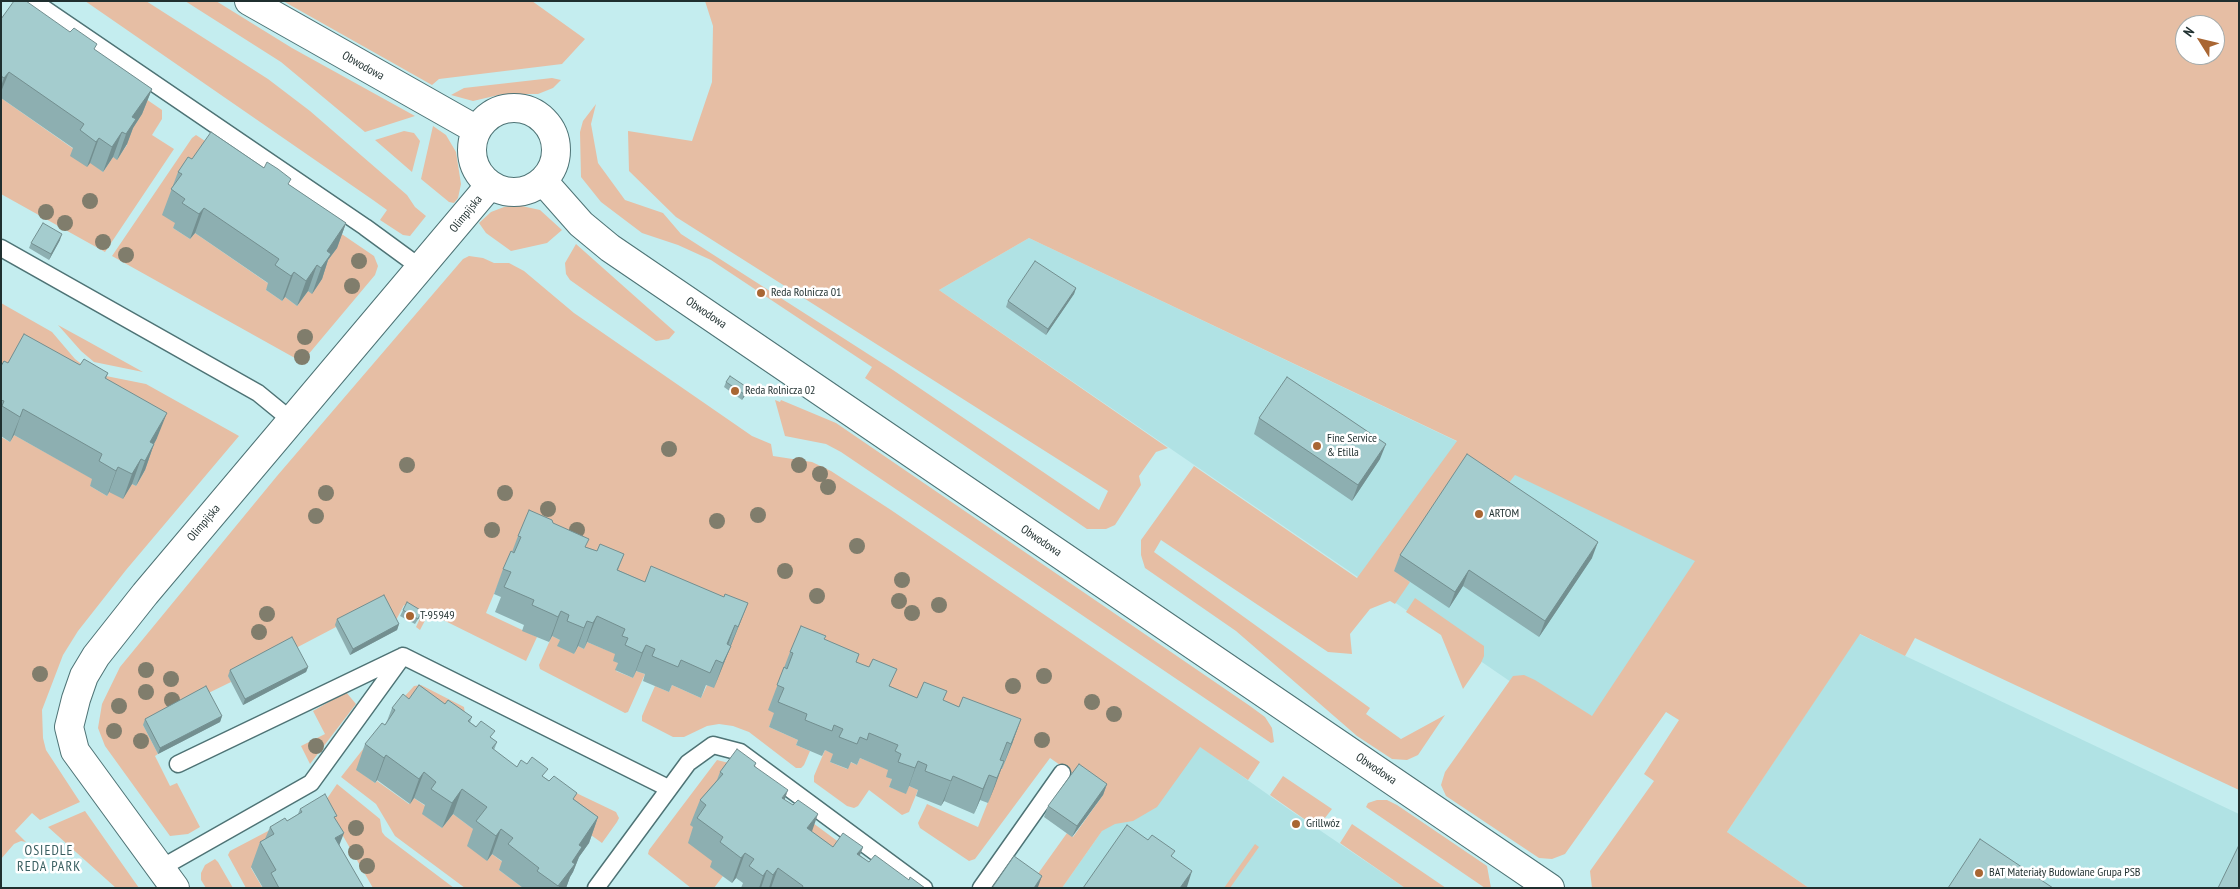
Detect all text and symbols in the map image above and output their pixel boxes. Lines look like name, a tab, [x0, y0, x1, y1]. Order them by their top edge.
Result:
north arrow	[2175, 15, 2225, 65]
text: N	[2179, 23, 2198, 40]
street label: Obwodowa	[339, 49, 387, 83]
street label: Olimpijska	[447, 192, 485, 236]
place label: Reda Rolnicza 01	[771, 286, 842, 300]
marker: Reda Rolnicza 01	[755, 287, 767, 299]
street label: Obwodowa	[683, 294, 729, 332]
place label: Reda Rolnicza 02	[745, 384, 816, 398]
marker: Reda Rolnicza 02	[729, 385, 741, 397]
place label: Fine Service & Etilla	[1327, 432, 1377, 460]
marker: Fine Service & Etilla	[1311, 440, 1323, 452]
street label: Olimpijska	[184, 502, 224, 544]
place label: ARTOM	[1489, 507, 1519, 521]
marker: ARTOM	[1473, 508, 1485, 520]
street label: Obwodowa	[1018, 522, 1064, 560]
place label: T-95949	[420, 609, 455, 623]
marker: T-95949	[404, 610, 416, 622]
street label: Obwodowa	[1353, 750, 1399, 788]
place label: Grillwóz	[1306, 817, 1340, 831]
marker: Grillwóz	[1290, 818, 1302, 830]
district label: OSIEDLE REDA PARK	[16, 843, 82, 876]
place label: BAT Materiały Budowlane Grupa PSB	[1989, 866, 2140, 880]
marker: BAT Materiały Budowlane Grupa PSB	[1973, 867, 1985, 879]

